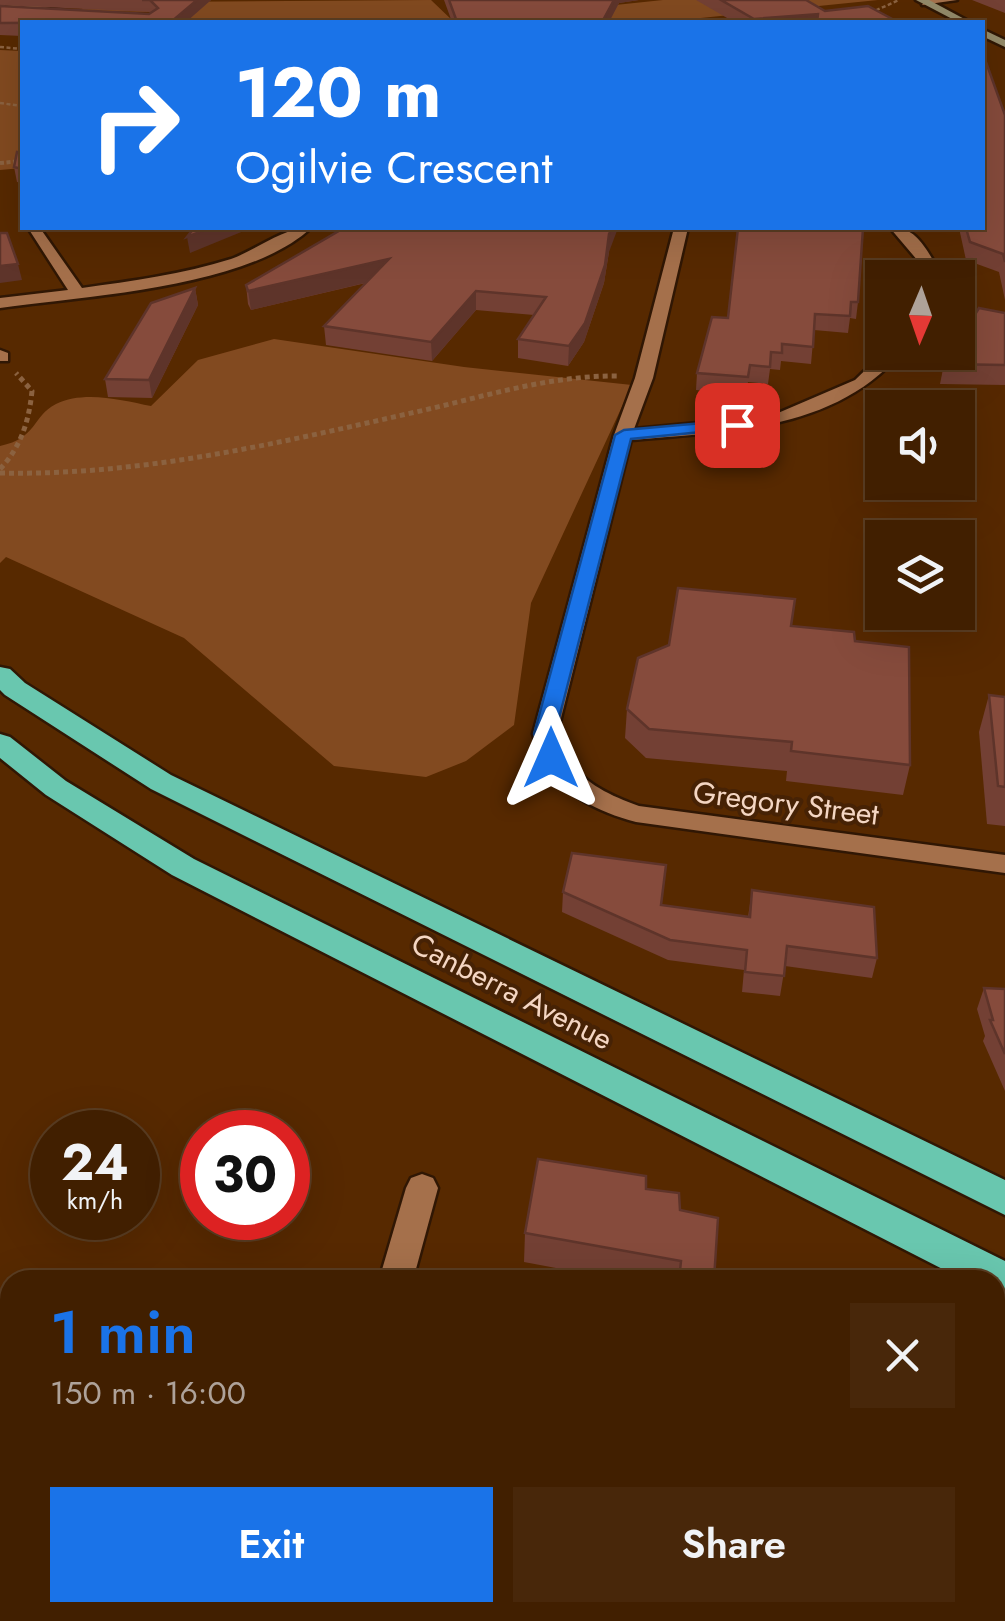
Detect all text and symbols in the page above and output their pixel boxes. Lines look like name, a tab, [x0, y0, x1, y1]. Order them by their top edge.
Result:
text: 120 m	[235, 42, 441, 143]
icon: right	[70, 60, 200, 190]
text: Ogilvie Crescent	[235, 135, 552, 200]
north arrow	[865, 260, 975, 370]
map controls	[865, 260, 975, 630]
pin	[695, 383, 780, 468]
button: sound	[865, 390, 975, 500]
icon: arrive	[710, 398, 765, 453]
button: layers	[865, 520, 975, 630]
position arrow	[499, 706, 603, 810]
street label: Gregory Street	[691, 770, 882, 836]
street label: Canberra Avenue	[404, 922, 620, 1060]
speed limit sign: 30	[180, 1110, 310, 1240]
text: 24	[61, 1126, 129, 1199]
text: km/h	[67, 1182, 123, 1218]
text: 1 min	[50, 1289, 196, 1376]
button: close	[850, 1303, 955, 1408]
text: 150 m · 16:00	[50, 1370, 246, 1416]
button: Exit	[50, 1487, 493, 1602]
button: Share	[513, 1487, 955, 1602]

